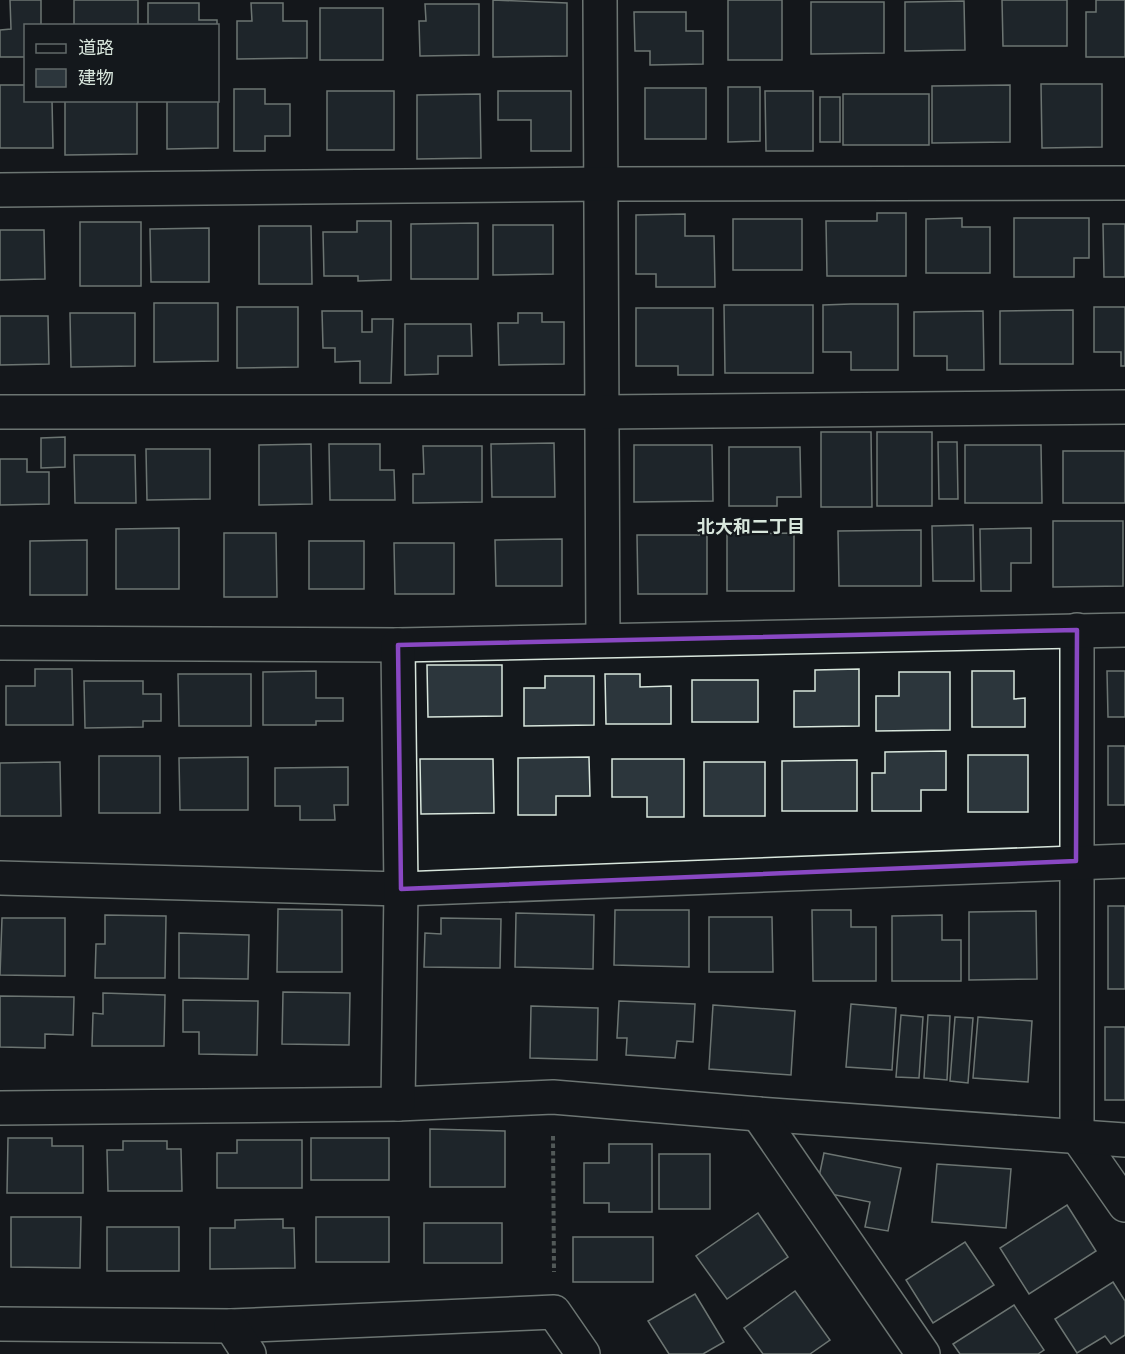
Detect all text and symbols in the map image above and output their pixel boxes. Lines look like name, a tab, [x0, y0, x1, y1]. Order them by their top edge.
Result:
legend	[24, 24, 219, 102]
text: 道路	[78, 36, 114, 59]
text: 建物	[78, 66, 114, 89]
district label: 北大和二丁目	[697, 515, 805, 538]

